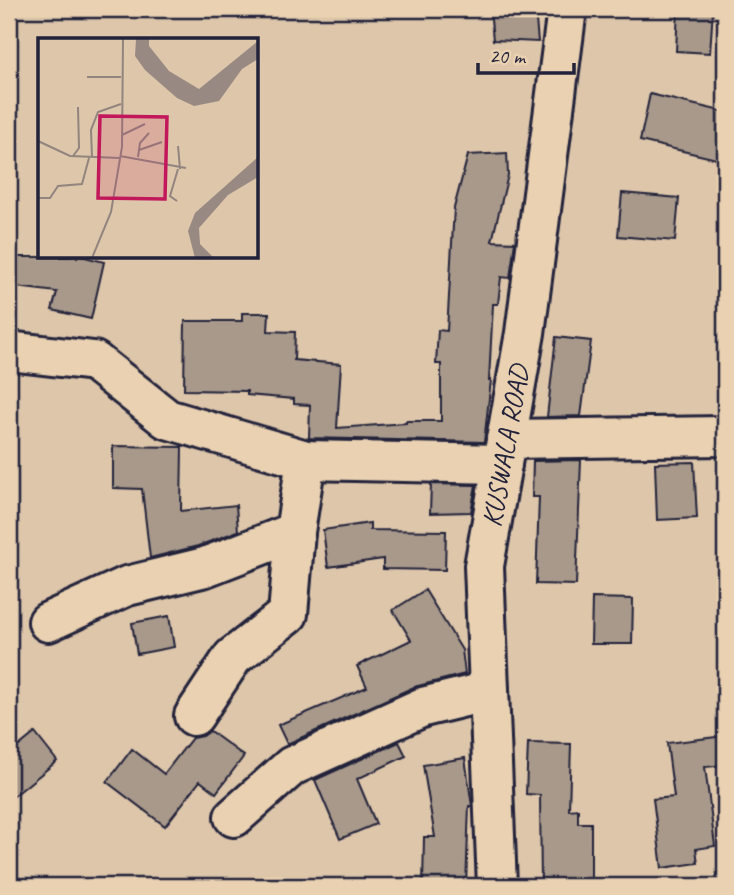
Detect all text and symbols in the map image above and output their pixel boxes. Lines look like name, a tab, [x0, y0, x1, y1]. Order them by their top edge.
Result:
scale bar	[478, 32, 575, 76]
inset map	[38, 38, 259, 259]
text: 20 m	[489, 43, 527, 69]
street label: KUSWALA ROAD	[474, 360, 537, 529]

